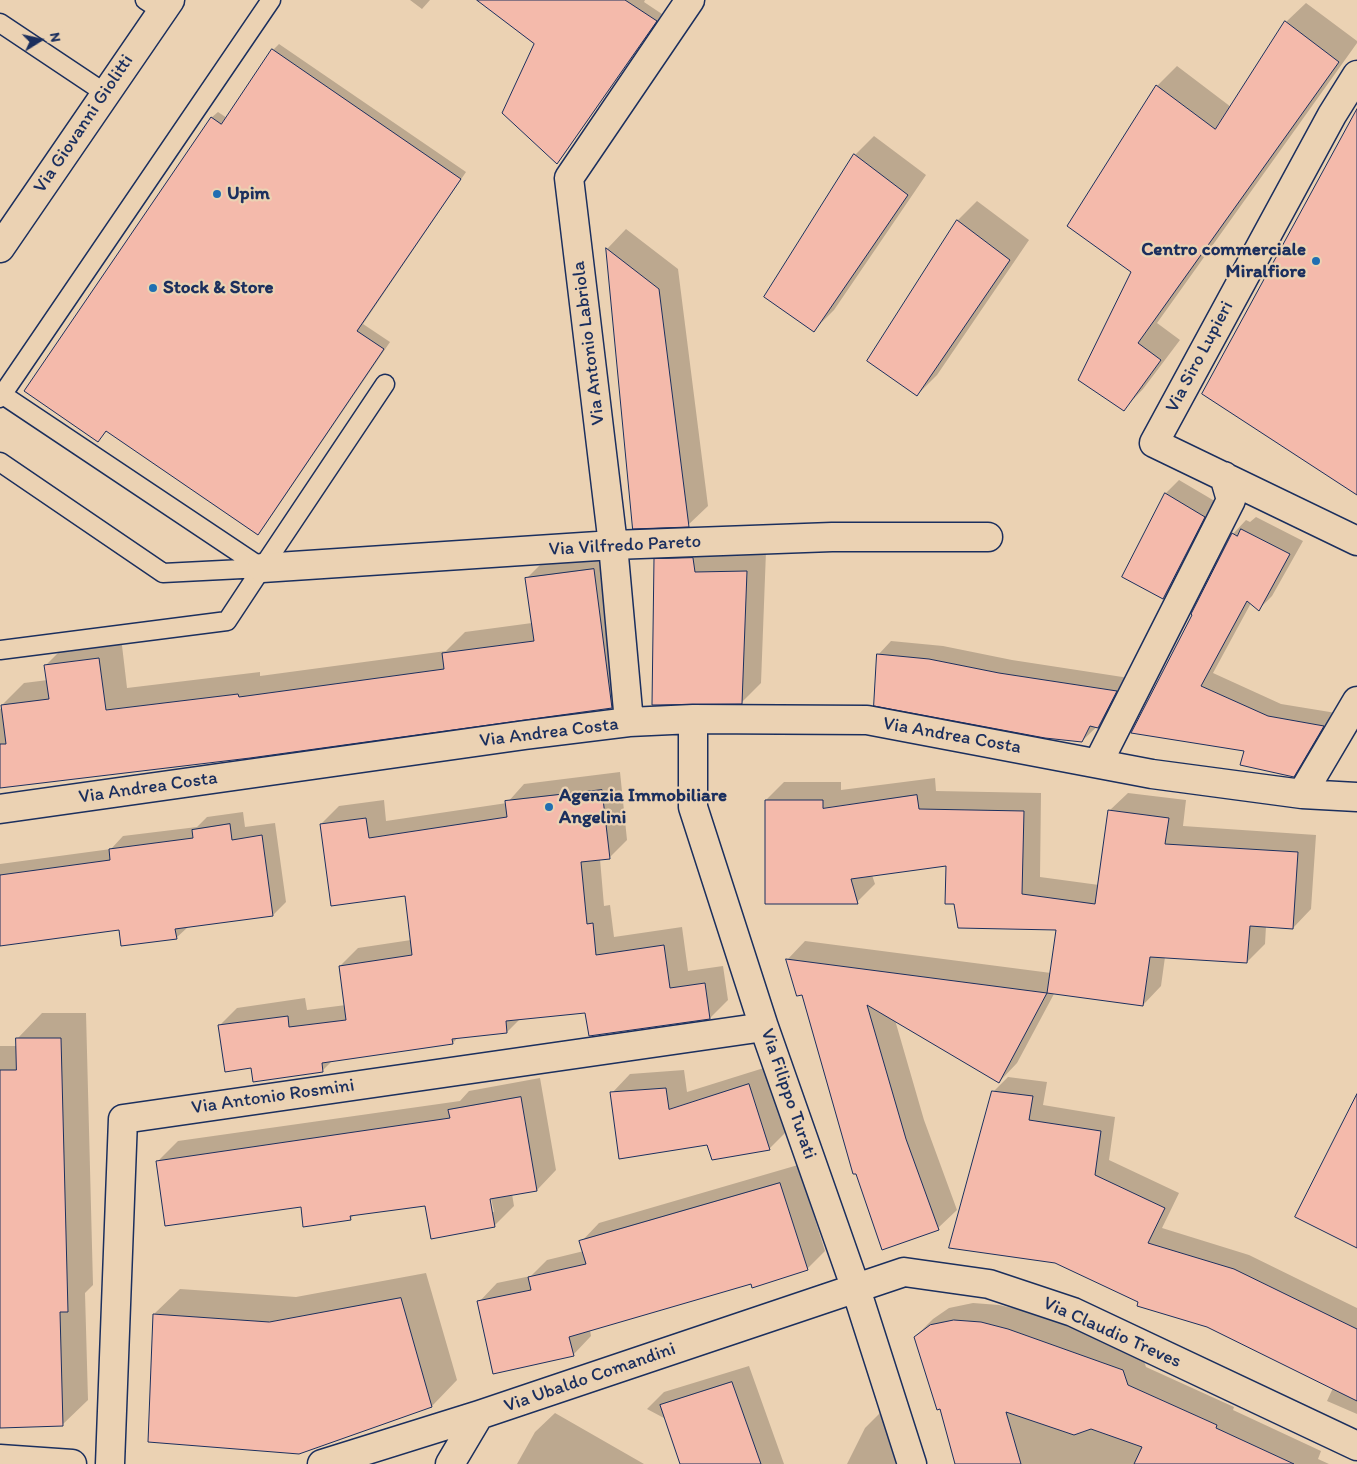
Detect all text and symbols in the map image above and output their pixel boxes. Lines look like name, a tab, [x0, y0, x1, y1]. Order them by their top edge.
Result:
north arrow	[15, 15, 65, 65]
text: N	[46, 31, 64, 43]
street label: Via Giovanni Giolitti	[29, 50, 139, 198]
place label: Upim	[227, 183, 270, 205]
marker: Upim	[211, 188, 223, 200]
place label: Centro commerciale Miralfiore	[1141, 239, 1306, 283]
marker: Centro commerciale Miralfiore	[1310, 255, 1322, 267]
street label: Via Antonio Labriola	[568, 260, 610, 426]
place label: Stock & Store	[163, 277, 274, 299]
marker: Stock & Store	[147, 282, 159, 294]
street label: Via Siro Lupieri	[1161, 297, 1239, 417]
street label: Via Vilfredo Pareto	[548, 531, 702, 561]
street label: Via Andrea Costa	[478, 713, 620, 753]
street label: Via Andrea Costa	[881, 713, 1023, 759]
street label: Via Andrea Costa	[77, 767, 219, 809]
place label: Agenzia Immobiliare Angelini	[559, 785, 727, 829]
marker: Agenzia Immobiliare Angelini	[543, 801, 555, 813]
street label: Via Filippo Turati	[755, 1026, 821, 1162]
street label: Via Antonio Rosmini	[190, 1074, 356, 1120]
street label: Via Claudio Treves	[1039, 1292, 1185, 1374]
street label: Via Ubaldo Comandini	[501, 1338, 679, 1418]

